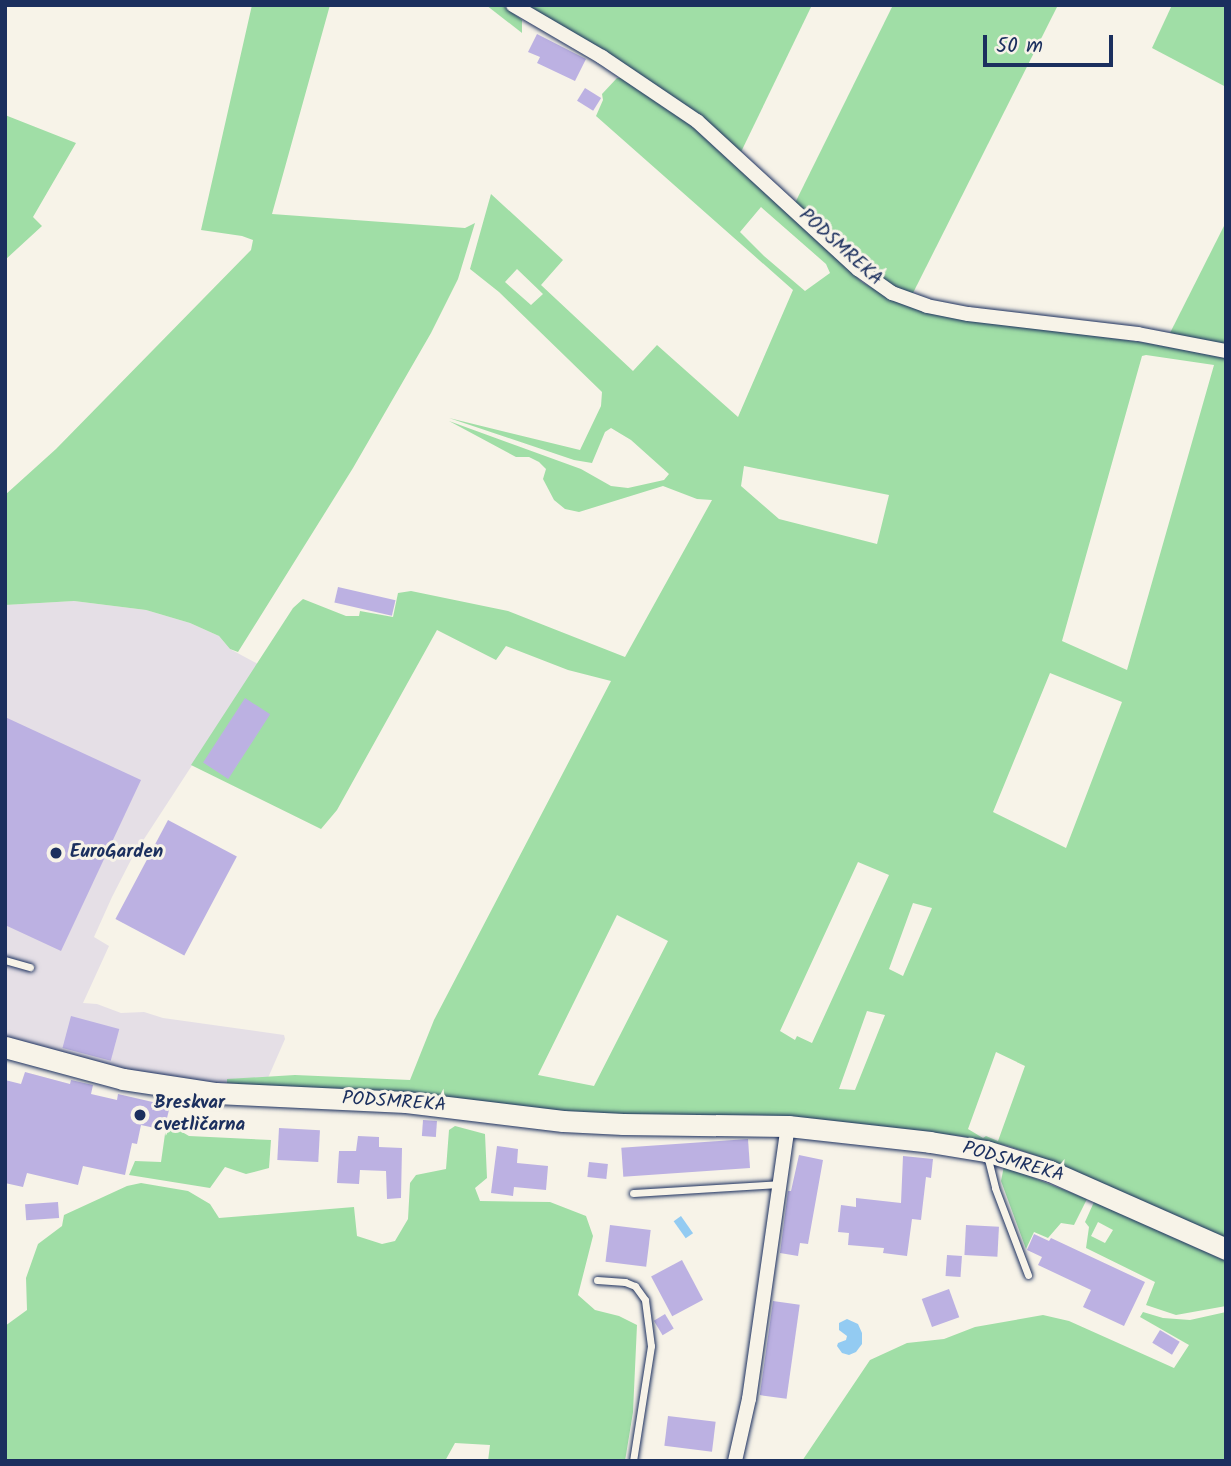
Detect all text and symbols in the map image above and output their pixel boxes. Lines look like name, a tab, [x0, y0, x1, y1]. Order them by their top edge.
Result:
scale bar	[986, 21, 1116, 65]
text: 50 m	[996, 30, 1043, 63]
street label: PODSMREKA	[794, 205, 886, 291]
place label: EuroGarden	[70, 842, 163, 864]
marker: EuroGarden	[48, 845, 64, 861]
street label: PODSMREKA	[341, 1088, 447, 1118]
place label: Breskvar cvetličarna	[154, 1093, 245, 1137]
marker: Breskvar cvetličarna	[132, 1107, 148, 1123]
street label: PODSMREKA	[960, 1138, 1066, 1188]

